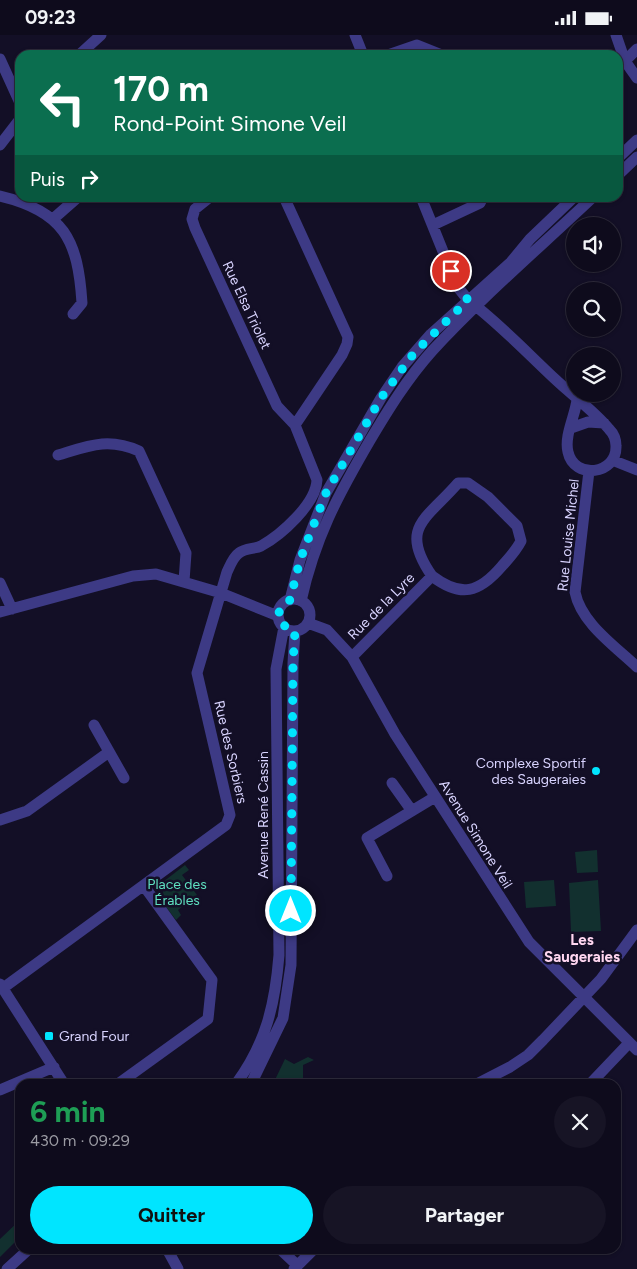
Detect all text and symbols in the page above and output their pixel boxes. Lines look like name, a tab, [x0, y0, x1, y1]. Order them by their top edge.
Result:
text: 09:23	[25, 6, 76, 29]
text: 170 m	[113, 68, 209, 110]
icon: left	[30, 70, 95, 135]
text: Rond-Point Simone Veil	[113, 110, 346, 137]
icon: right	[75, 165, 103, 193]
text: Puis	[30, 168, 65, 191]
map controls	[566, 217, 621, 402]
button: sound	[566, 217, 621, 272]
pin	[430, 250, 472, 292]
icon: arrive	[437, 257, 465, 285]
street label: Rue Elsa Triolet	[219, 258, 274, 352]
button: search	[566, 282, 621, 337]
button: layers	[566, 347, 621, 402]
street label: Rue Louise Michel	[554, 478, 583, 592]
street label: Rue de la Lyre	[344, 569, 419, 643]
street label: Rue des Sorbiers	[210, 699, 251, 805]
street label: Avenue René Cassin	[255, 751, 272, 879]
place label: Complexe Sportif des Saugeraies	[476, 755, 587, 788]
marker: Complexe Sportif des Saugeraies	[590, 765, 602, 777]
street label: Avenue Simone Veil	[435, 777, 516, 892]
park label: Place des Érables	[147, 876, 207, 909]
position arrow	[264, 884, 316, 936]
district label: Les Saugeraies	[544, 931, 620, 966]
place label: Grand Four	[59, 1028, 129, 1045]
marker: Grand Four	[43, 1030, 55, 1042]
text: 6 min	[30, 1093, 106, 1130]
button: close	[554, 1096, 606, 1148]
text: 430 m · 09:29	[30, 1131, 130, 1150]
button: Quitter	[30, 1186, 313, 1244]
button: Partager	[323, 1186, 606, 1244]

